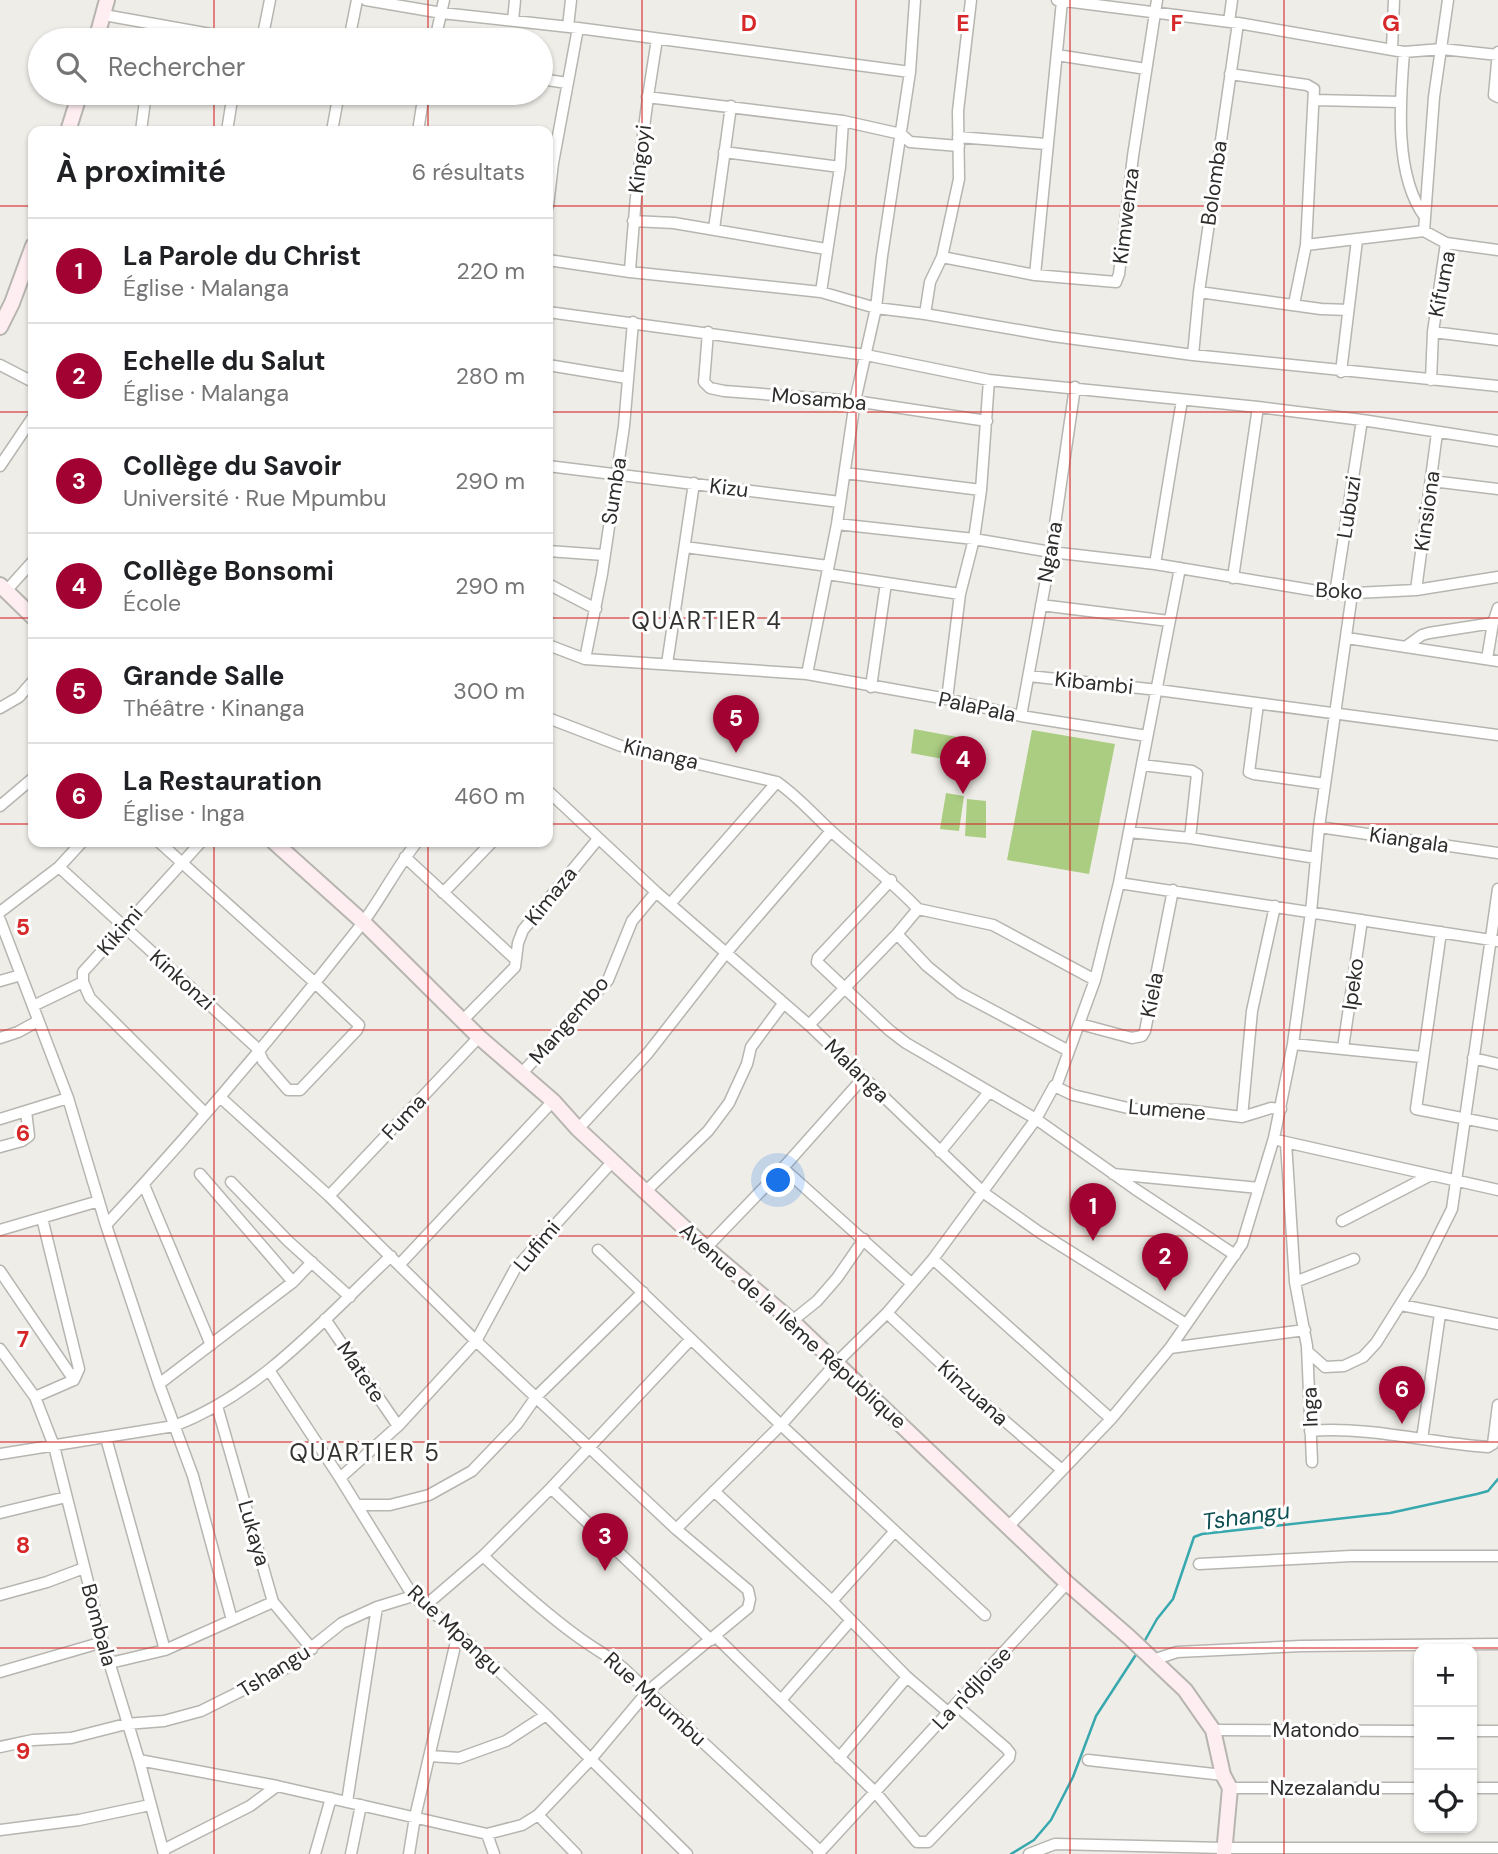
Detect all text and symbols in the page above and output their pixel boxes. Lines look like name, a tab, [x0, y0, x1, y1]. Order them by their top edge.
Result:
text: D	[741, 8, 757, 38]
text: E	[956, 8, 970, 38]
text: F	[1171, 8, 1184, 38]
text: G	[1382, 8, 1400, 38]
search box	[28, 28, 553, 105]
icon: search	[52, 48, 90, 86]
text: Rechercher	[108, 50, 245, 84]
street label: Kingoyi	[622, 123, 658, 195]
street label: Bolomba	[1194, 139, 1234, 227]
text: À proximité	[56, 152, 226, 191]
text: 6 résultats	[412, 157, 525, 187]
street label: Kimwenza	[1106, 166, 1146, 266]
text: La Parole du Christ	[123, 239, 361, 273]
street label: Kifuma	[1422, 249, 1462, 319]
text: 1	[75, 256, 83, 286]
text: 220 m	[456, 256, 525, 286]
text: Église · Malanga	[123, 273, 289, 303]
text: Echelle du Salut	[123, 344, 326, 378]
text: 2	[72, 361, 86, 391]
text: 280 m	[456, 361, 525, 391]
text: Église · Malanga	[123, 378, 289, 408]
street label: Mosamba	[770, 381, 868, 417]
text: Collège du Savoir	[123, 449, 341, 483]
street label: Sumba	[595, 455, 633, 527]
text: 3	[72, 466, 86, 496]
text: 290 m	[455, 466, 525, 496]
street label: Kinsiona	[1408, 469, 1446, 553]
street label: Kizu	[708, 472, 750, 504]
street label: Lubuzi	[1330, 474, 1368, 540]
text: Université · Rue Mpumbu	[123, 483, 387, 513]
street label: Ngana	[1031, 519, 1069, 585]
text: Collège Bonsomi	[123, 554, 334, 588]
text: 4	[72, 571, 86, 601]
text: 290 m	[455, 571, 525, 601]
street label: Boko	[1315, 576, 1363, 606]
text: École	[123, 588, 181, 618]
district label: QUARTIER 4	[631, 605, 783, 636]
text: Grande Salle	[123, 659, 284, 693]
street label: Kibambi	[1053, 665, 1135, 701]
text: 5	[72, 676, 86, 706]
text: 300 m	[453, 676, 525, 706]
street label: PalaPala	[936, 685, 1018, 729]
text: Théâtre · Kinanga	[123, 693, 305, 723]
pin: 5	[713, 695, 759, 753]
street label: Kinanga	[621, 732, 701, 776]
pin: 4	[940, 736, 986, 794]
text: La Restauration	[123, 764, 322, 798]
text: 6	[72, 781, 86, 811]
text: 460 m	[454, 781, 525, 811]
text: Église · Inga	[123, 798, 245, 828]
street label: Kiangala	[1367, 821, 1451, 859]
street label: Kimaza	[519, 861, 583, 931]
street label: Kikimi	[91, 900, 149, 962]
text: 5	[16, 912, 30, 942]
street label: Kinkonzi	[144, 943, 220, 1017]
street label: Ipeko	[1335, 956, 1371, 1012]
street label: Mangembo	[523, 970, 615, 1070]
street label: Kiela	[1134, 970, 1170, 1020]
street label: Malanga	[818, 1033, 896, 1109]
street label: Fuma	[376, 1088, 432, 1146]
street label: Lumene	[1127, 1093, 1207, 1127]
text: 6	[16, 1118, 30, 1148]
your location	[761, 1163, 795, 1197]
pin: 1	[1070, 1183, 1116, 1241]
street label: Lufimi	[507, 1215, 567, 1277]
street label: Avenue de la IIème République	[674, 1216, 912, 1436]
pin: 2	[1142, 1233, 1188, 1291]
text: 7	[17, 1324, 29, 1354]
street label: Matete	[330, 1336, 392, 1408]
street label: Kinzuana	[932, 1354, 1014, 1432]
pin: 6	[1379, 1366, 1425, 1424]
street label: Inga	[1295, 1386, 1325, 1428]
district label: QUARTIER 5	[289, 1437, 441, 1468]
water label: Tshangu	[1200, 1495, 1292, 1537]
street label: Lukaya	[231, 1497, 277, 1569]
pin: 3	[582, 1513, 628, 1571]
text: 8	[16, 1530, 30, 1560]
street label: Rue Mpangu	[402, 1579, 508, 1681]
street label: Bombala	[75, 1581, 123, 1669]
street label: Tshangu	[233, 1638, 315, 1704]
street label: La n'djloise	[926, 1640, 1018, 1736]
map controls	[1414, 1644, 1477, 1833]
button: +	[1414, 1644, 1477, 1707]
street label: Rue Mpumbu	[598, 1646, 712, 1752]
button: −	[1414, 1707, 1477, 1770]
street label: Matondo	[1273, 1716, 1359, 1744]
text: 9	[16, 1736, 30, 1766]
button: locate	[1414, 1770, 1477, 1833]
street label: Nzezalandu	[1270, 1774, 1380, 1802]

